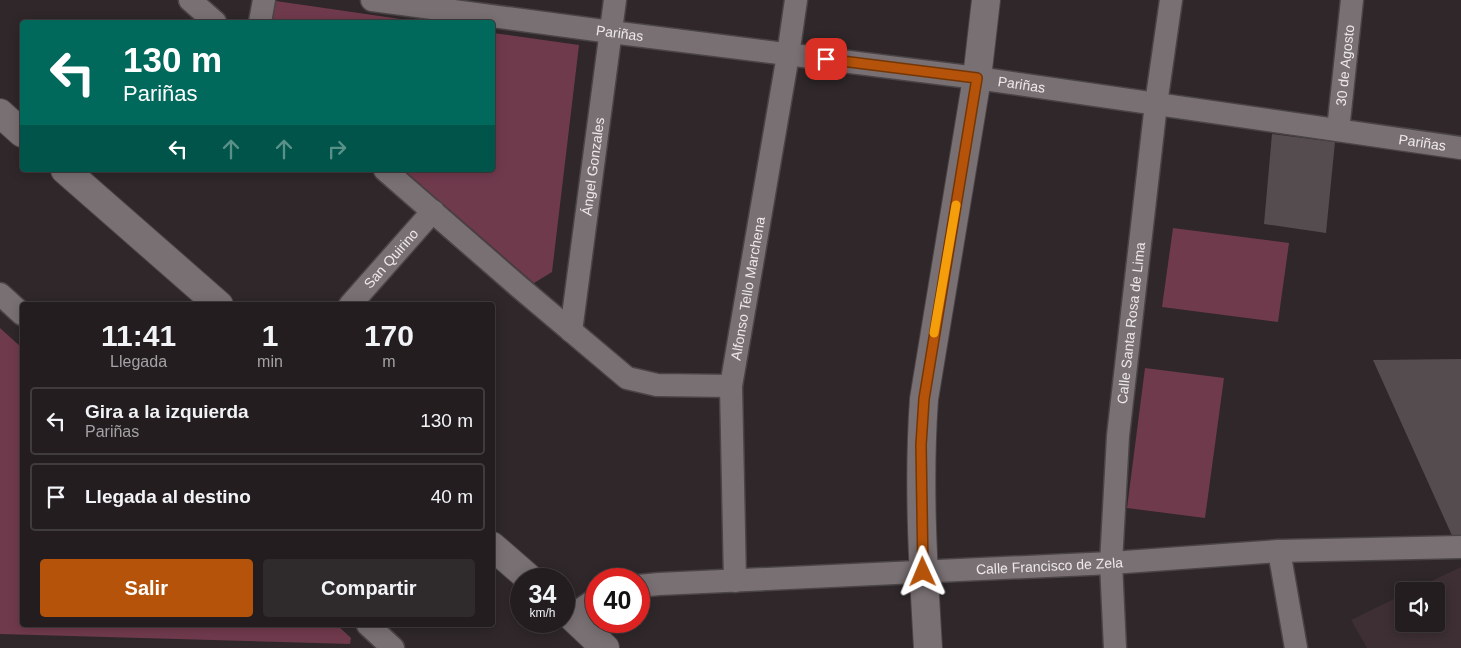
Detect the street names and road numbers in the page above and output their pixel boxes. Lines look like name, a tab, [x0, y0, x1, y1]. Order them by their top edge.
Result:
street label: Pariñas	[595, 22, 644, 44]
street label: 30 de Agosto	[1333, 24, 1357, 107]
street label: Pariñas	[997, 73, 1046, 96]
street label: Ángel Gonzales	[578, 116, 607, 217]
street label: Pariñas	[1398, 131, 1447, 154]
street label: Alfonso Tello Marchena	[728, 215, 768, 362]
street label: San Quirino	[361, 225, 422, 292]
street label: Calle Santa Rosa de Lima	[1114, 241, 1148, 405]
street label: Calle Francisco de Zela	[976, 554, 1124, 577]

